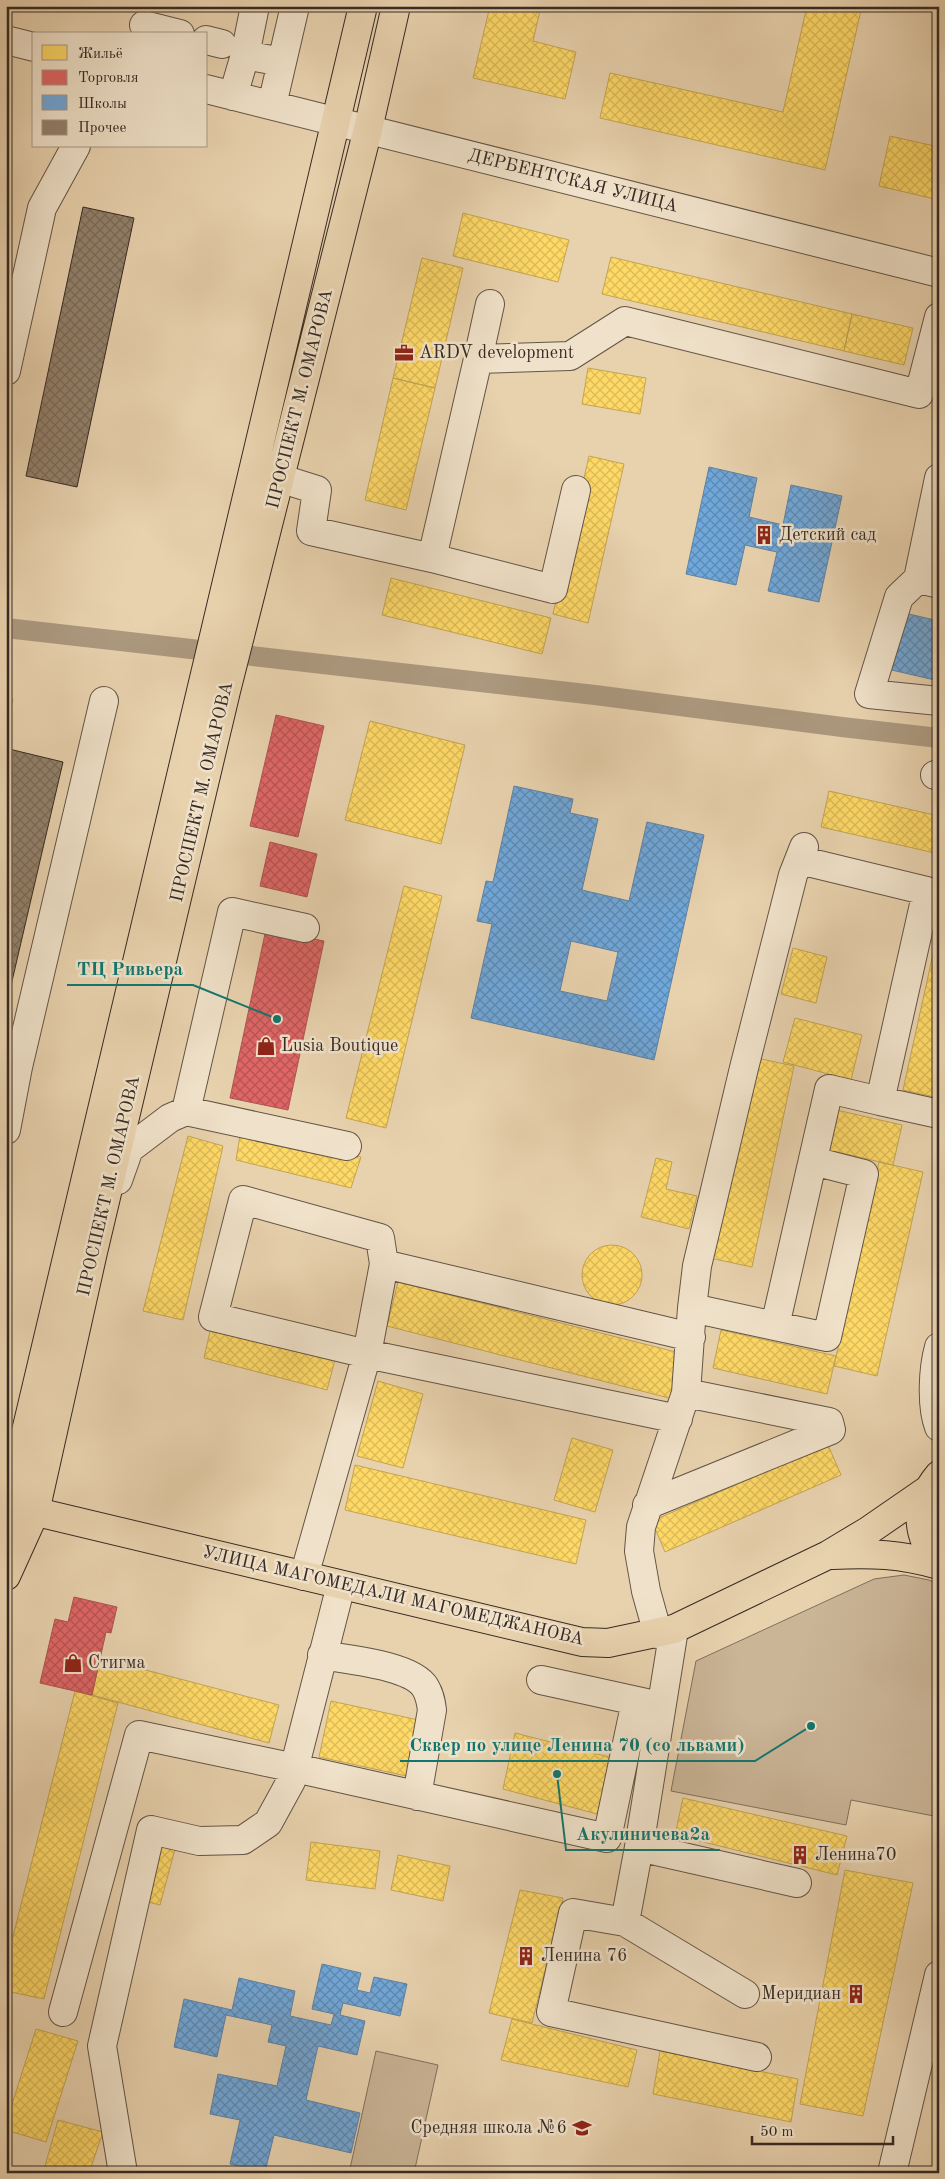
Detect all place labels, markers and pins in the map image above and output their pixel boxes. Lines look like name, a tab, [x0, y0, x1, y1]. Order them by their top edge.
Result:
office icon: ARDV development	[393, 342, 415, 364]
place label: ARDV development	[419, 344, 574, 362]
building icon: Детский сад	[753, 524, 775, 546]
place label: Детский сад	[779, 526, 876, 544]
callout: ТЦ Ривьера	[67, 951, 193, 985]
shop icon: Lusia Boutique	[255, 1035, 277, 1057]
place label: Lusia Boutique	[281, 1037, 398, 1055]
shop icon: Стигма	[62, 1652, 84, 1674]
place label: Стигма	[88, 1654, 145, 1672]
callout: Сквер по улице Ленина 70 (со львами)	[400, 1727, 755, 1761]
callout: Акулиничева2а	[566, 1816, 720, 1850]
building icon: Ленина70	[789, 1844, 811, 1866]
place label: Ленина70	[815, 1846, 896, 1864]
building icon: Ленина 76	[515, 1945, 537, 1967]
place label: Ленина 76	[541, 1947, 628, 1965]
building icon: Меридиан	[845, 1983, 867, 2005]
place label: Меридиан	[761, 1985, 841, 2003]
school or university icon: Средняя школа №6	[571, 2117, 593, 2139]
place label: Средняя школа №6	[411, 2119, 567, 2137]

